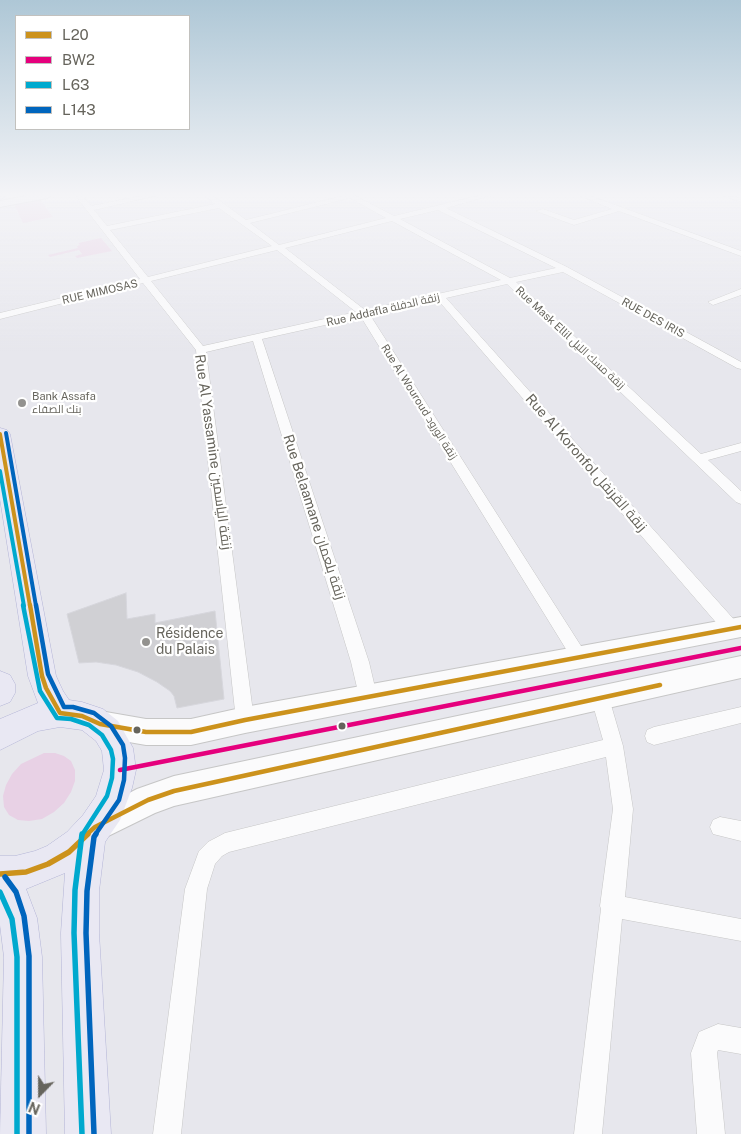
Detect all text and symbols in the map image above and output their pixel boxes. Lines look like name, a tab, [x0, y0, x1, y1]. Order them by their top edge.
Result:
legend	[15, 15, 190, 130]
text: L20	[62, 26, 89, 43]
text: BW2	[62, 51, 95, 68]
text: L63	[62, 76, 89, 93]
text: L143	[62, 101, 96, 118]
street label: RUE MIMOSAS	[61, 277, 139, 307]
street label: Rue Mask Ellil زنقة مسك الليل	[512, 284, 628, 392]
street label: Rue Addafla زنقة الدفلة	[325, 291, 441, 329]
street label: RUE DES IRIS	[619, 295, 687, 341]
street label: Rue Al Wouroud زنقة الورود	[378, 342, 460, 462]
street label: Rue Al Yassamine زنقة الياسمين	[191, 353, 235, 551]
place label: Bank Assafa بنك الصفاء	[32, 390, 96, 416]
street label: Rue Al Koronfol زنقة القرنفل	[522, 391, 650, 535]
marker: Bank Assafa بنك الصفاء	[16, 397, 28, 409]
street label: Rue Belaamane زنقة بلعمان	[279, 432, 349, 602]
place label: Résidence du Palais	[156, 626, 224, 658]
marker: Résidence du Palais	[140, 636, 152, 648]
unlabelled marker	[337, 721, 347, 731]
unlabelled marker	[132, 725, 142, 735]
north arrow	[15, 1069, 65, 1119]
text: N	[26, 1098, 42, 1117]

